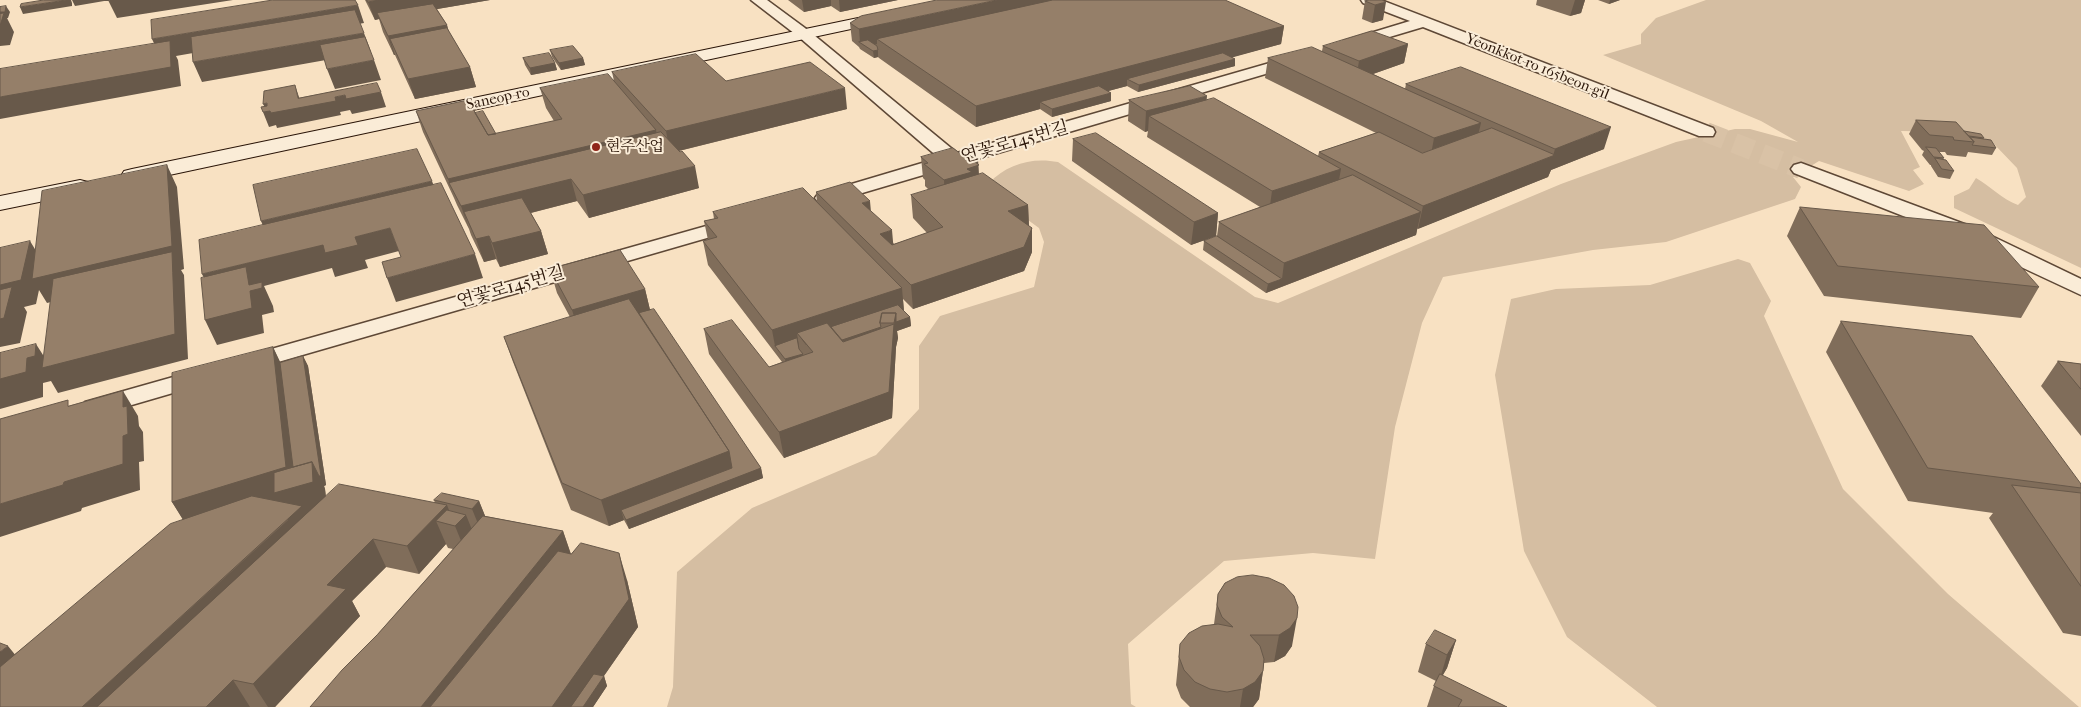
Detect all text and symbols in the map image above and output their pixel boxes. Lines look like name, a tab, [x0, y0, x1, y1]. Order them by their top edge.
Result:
street label: Yeonkkot-ro 165beon-gil	[1462, 30, 1612, 104]
street label: Saneop-ro	[465, 84, 531, 114]
street label: 연꽃로145번길	[959, 117, 1071, 169]
place label: 현주산업	[606, 138, 664, 156]
marker: 현주산업	[590, 141, 602, 153]
street label: 연꽃로145번길	[455, 262, 567, 314]

